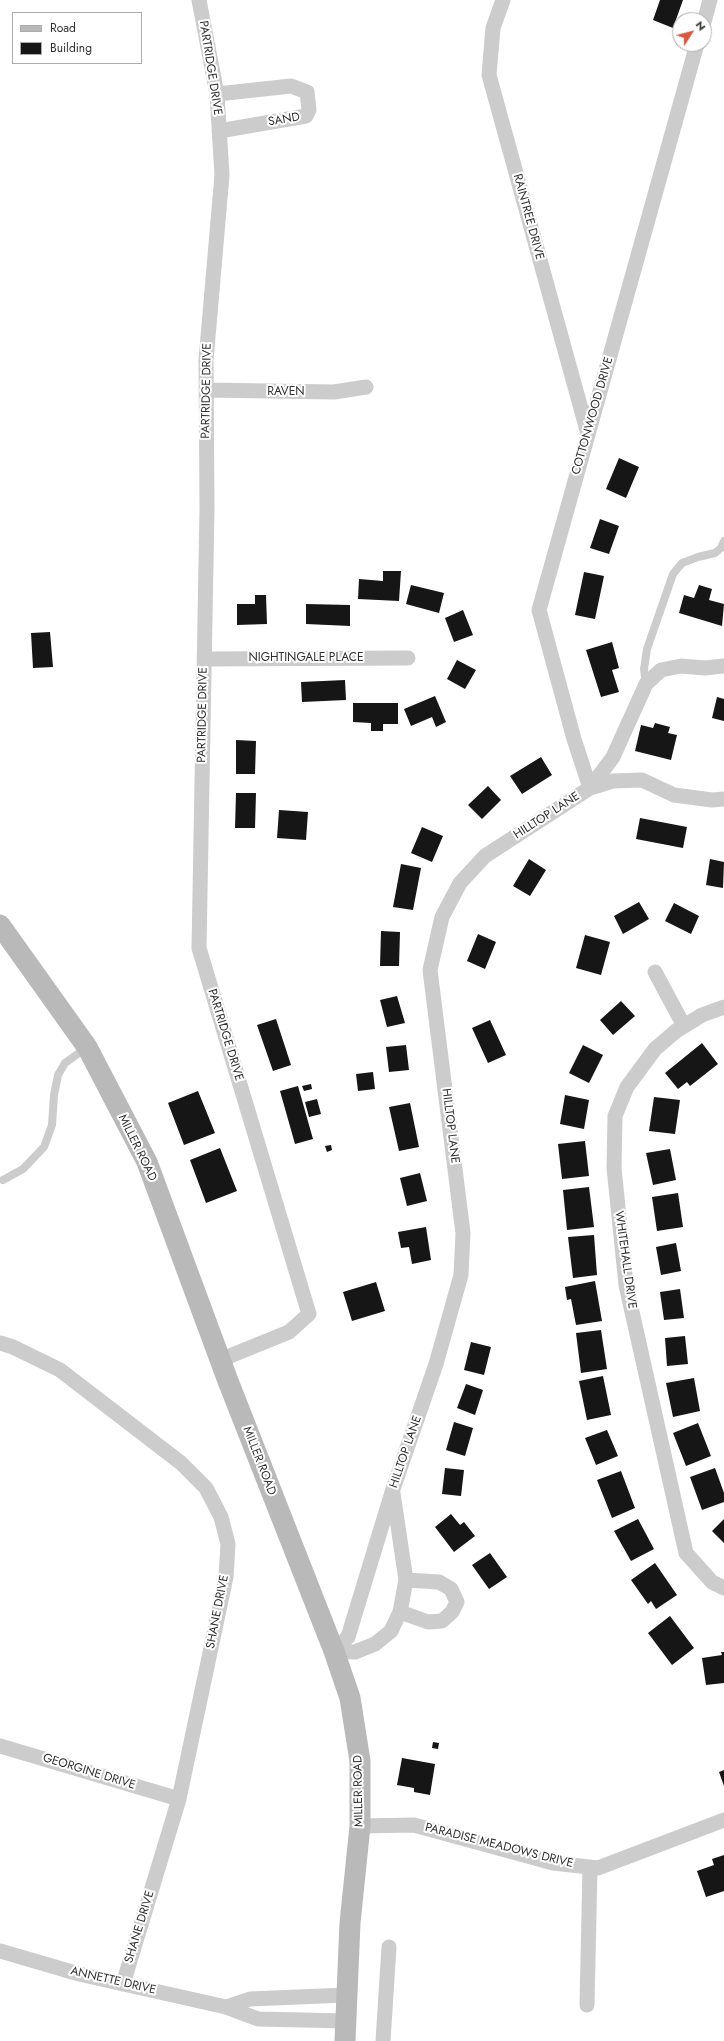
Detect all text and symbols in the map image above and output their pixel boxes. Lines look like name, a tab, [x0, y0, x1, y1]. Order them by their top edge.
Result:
legend	[12, 12, 142, 64]
north arrow	[672, 12, 712, 52]
text: N	[692, 17, 710, 34]
text: Road	[50, 19, 76, 37]
street label: PARTRIDGE DRIVE	[195, 20, 225, 116]
text: Building	[50, 39, 92, 57]
street label: SAND	[267, 110, 301, 130]
street label: RAINTREE DRIVE	[510, 172, 546, 262]
street label: PARTRIDGE DRIVE	[199, 343, 215, 439]
street label: COTTONWOOD DRIVE	[569, 355, 617, 477]
street label: RAVEN	[267, 385, 305, 399]
street label: NIGHTINGALE PLACE	[248, 651, 364, 665]
street label: PARTRIDGE DRIVE	[195, 667, 211, 763]
street label: HILLTOP LANE	[511, 789, 583, 843]
street label: PARTRIDGE DRIVE	[204, 987, 246, 1083]
street label: HILLTOP LANE	[438, 1088, 462, 1164]
street label: MILLER ROAD	[115, 1112, 159, 1184]
street label: WHITEHALL DRIVE	[611, 1210, 639, 1310]
street label: HILLTOP LANE	[387, 1414, 425, 1490]
street label: MILLER ROAD	[239, 1425, 279, 1497]
street label: SHANE DRIVE	[204, 1574, 232, 1650]
street label: GEORGINE DRIVE	[41, 1751, 137, 1793]
street label: MILLER ROAD	[351, 1755, 367, 1827]
street label: PARADISE MEADOWS DRIVE	[423, 1821, 575, 1871]
street label: SHANE DRIVE	[122, 1889, 158, 1965]
street label: ANNETTE DRIVE	[69, 1964, 157, 1998]

